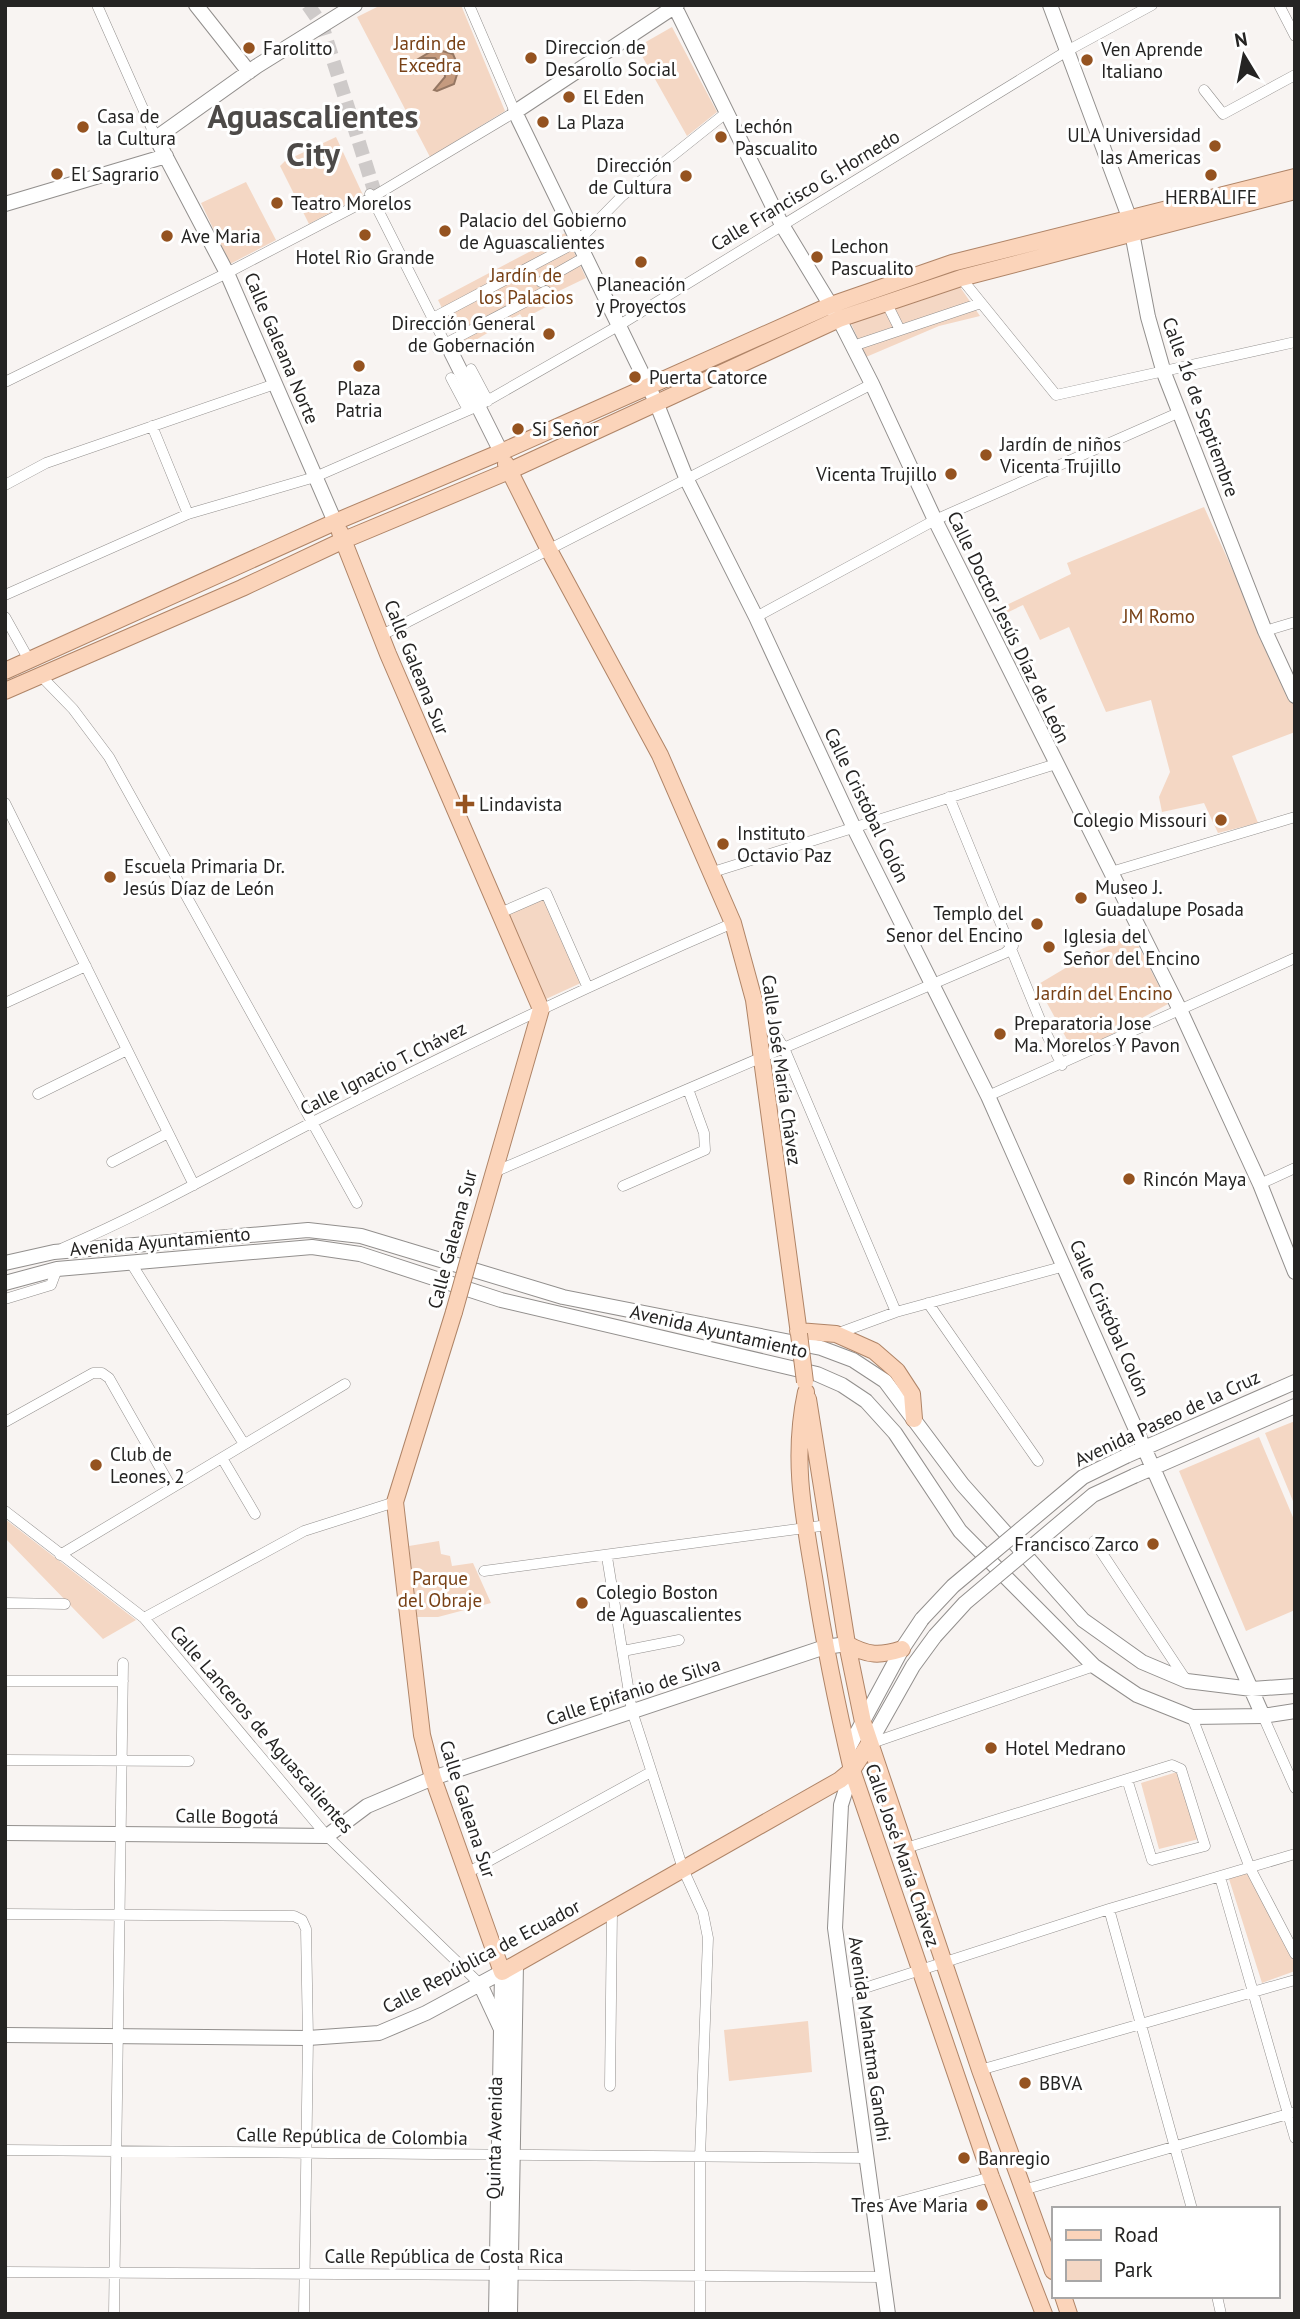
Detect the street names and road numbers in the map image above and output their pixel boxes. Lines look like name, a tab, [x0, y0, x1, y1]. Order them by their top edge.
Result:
street label: Calle Francisco G. Hornedo	[706, 124, 904, 256]
street label: Calle Galeana Norte	[239, 269, 325, 427]
street label: Calle 16 de Septiembre	[1157, 314, 1245, 500]
street label: Calle Doctor Jesús Díaz de León	[942, 507, 1076, 747]
street label: Calle Galeana Sur	[379, 596, 455, 738]
street label: Calle Cristóbal Colón	[819, 724, 915, 886]
street label: Calle José María Chávez	[757, 973, 807, 1167]
street label: Calle Ignacio T. Chávez	[296, 1016, 470, 1120]
street label: Calle Galeana Sur	[422, 1166, 482, 1311]
street label: Avenida Ayuntamiento	[69, 1221, 251, 1261]
street label: Calle Cristóbal Colón	[1065, 1236, 1155, 1400]
street label: Avenida Ayuntamiento	[628, 1299, 810, 1363]
street label: Avenida Paseo de la Cruz	[1070, 1364, 1264, 1472]
street label: Calle Lanceros de Aguascalientes	[165, 1620, 359, 1838]
street label: Calle Epifanio de Silva	[543, 1651, 723, 1731]
street label: Calle Galeana Sur	[434, 1737, 502, 1881]
street label: Calle José María Chávez	[860, 1760, 946, 1950]
street label: Calle Bogotá	[175, 1803, 279, 1829]
street label: Calle República de Ecuador	[378, 1893, 584, 2018]
street label: Avenida Mahatma Gandhi	[844, 1935, 896, 2143]
street label: Quinta Avenida	[481, 2076, 507, 2200]
street label: Calle República de Colombia	[236, 2122, 468, 2150]
street label: Calle República de Costa Rica	[325, 2244, 563, 2268]

